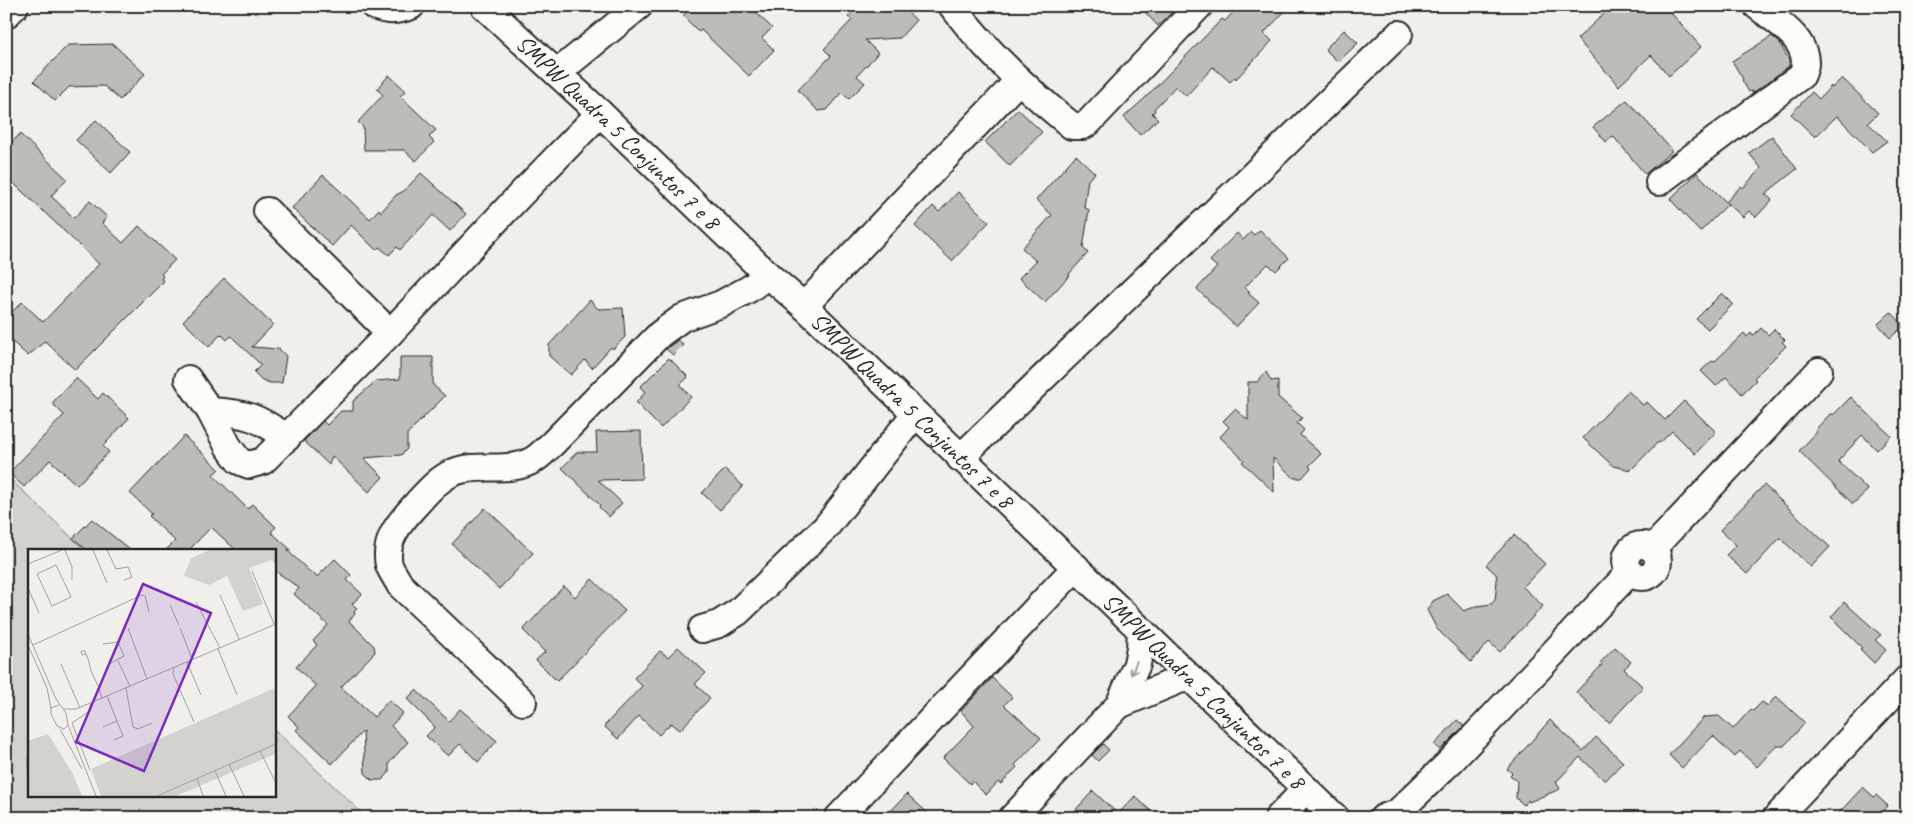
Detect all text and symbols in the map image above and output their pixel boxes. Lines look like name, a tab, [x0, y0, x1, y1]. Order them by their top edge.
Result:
street label: SMPW Quadra 5 Conjuntos 7 e 8	[510, 28, 728, 237]
street label: SMPW Quadra 5 Conjuntos 7 e 8	[804, 306, 1022, 516]
inset map	[28, 549, 275, 796]
street label: SMPW Quadra 5 Conjuntos 7 e 8	[1096, 586, 1314, 797]
one-way arrow	[1129, 660, 1139, 675]

